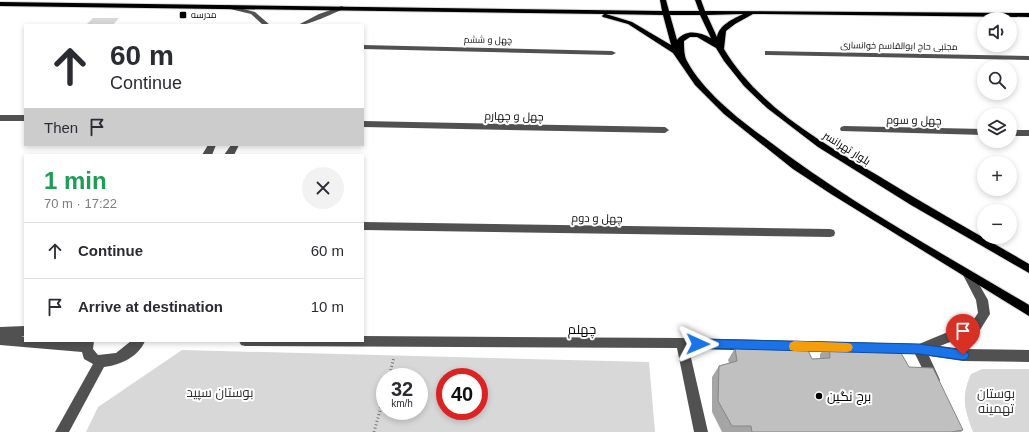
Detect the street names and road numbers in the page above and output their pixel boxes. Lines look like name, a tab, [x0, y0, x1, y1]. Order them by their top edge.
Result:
street label: چهل و ششم	[464, 35, 512, 46]
street label: مجتبی حاج ابوالقاسم خوانساری	[840, 40, 958, 53]
street label: چهل و چهارم	[484, 109, 544, 125]
street label: چهل و سوم	[886, 114, 942, 128]
street label: بلوار تهرانسر	[820, 128, 873, 168]
street label: چهل و دوم	[571, 212, 623, 226]
street label: چهلم	[568, 322, 596, 339]

